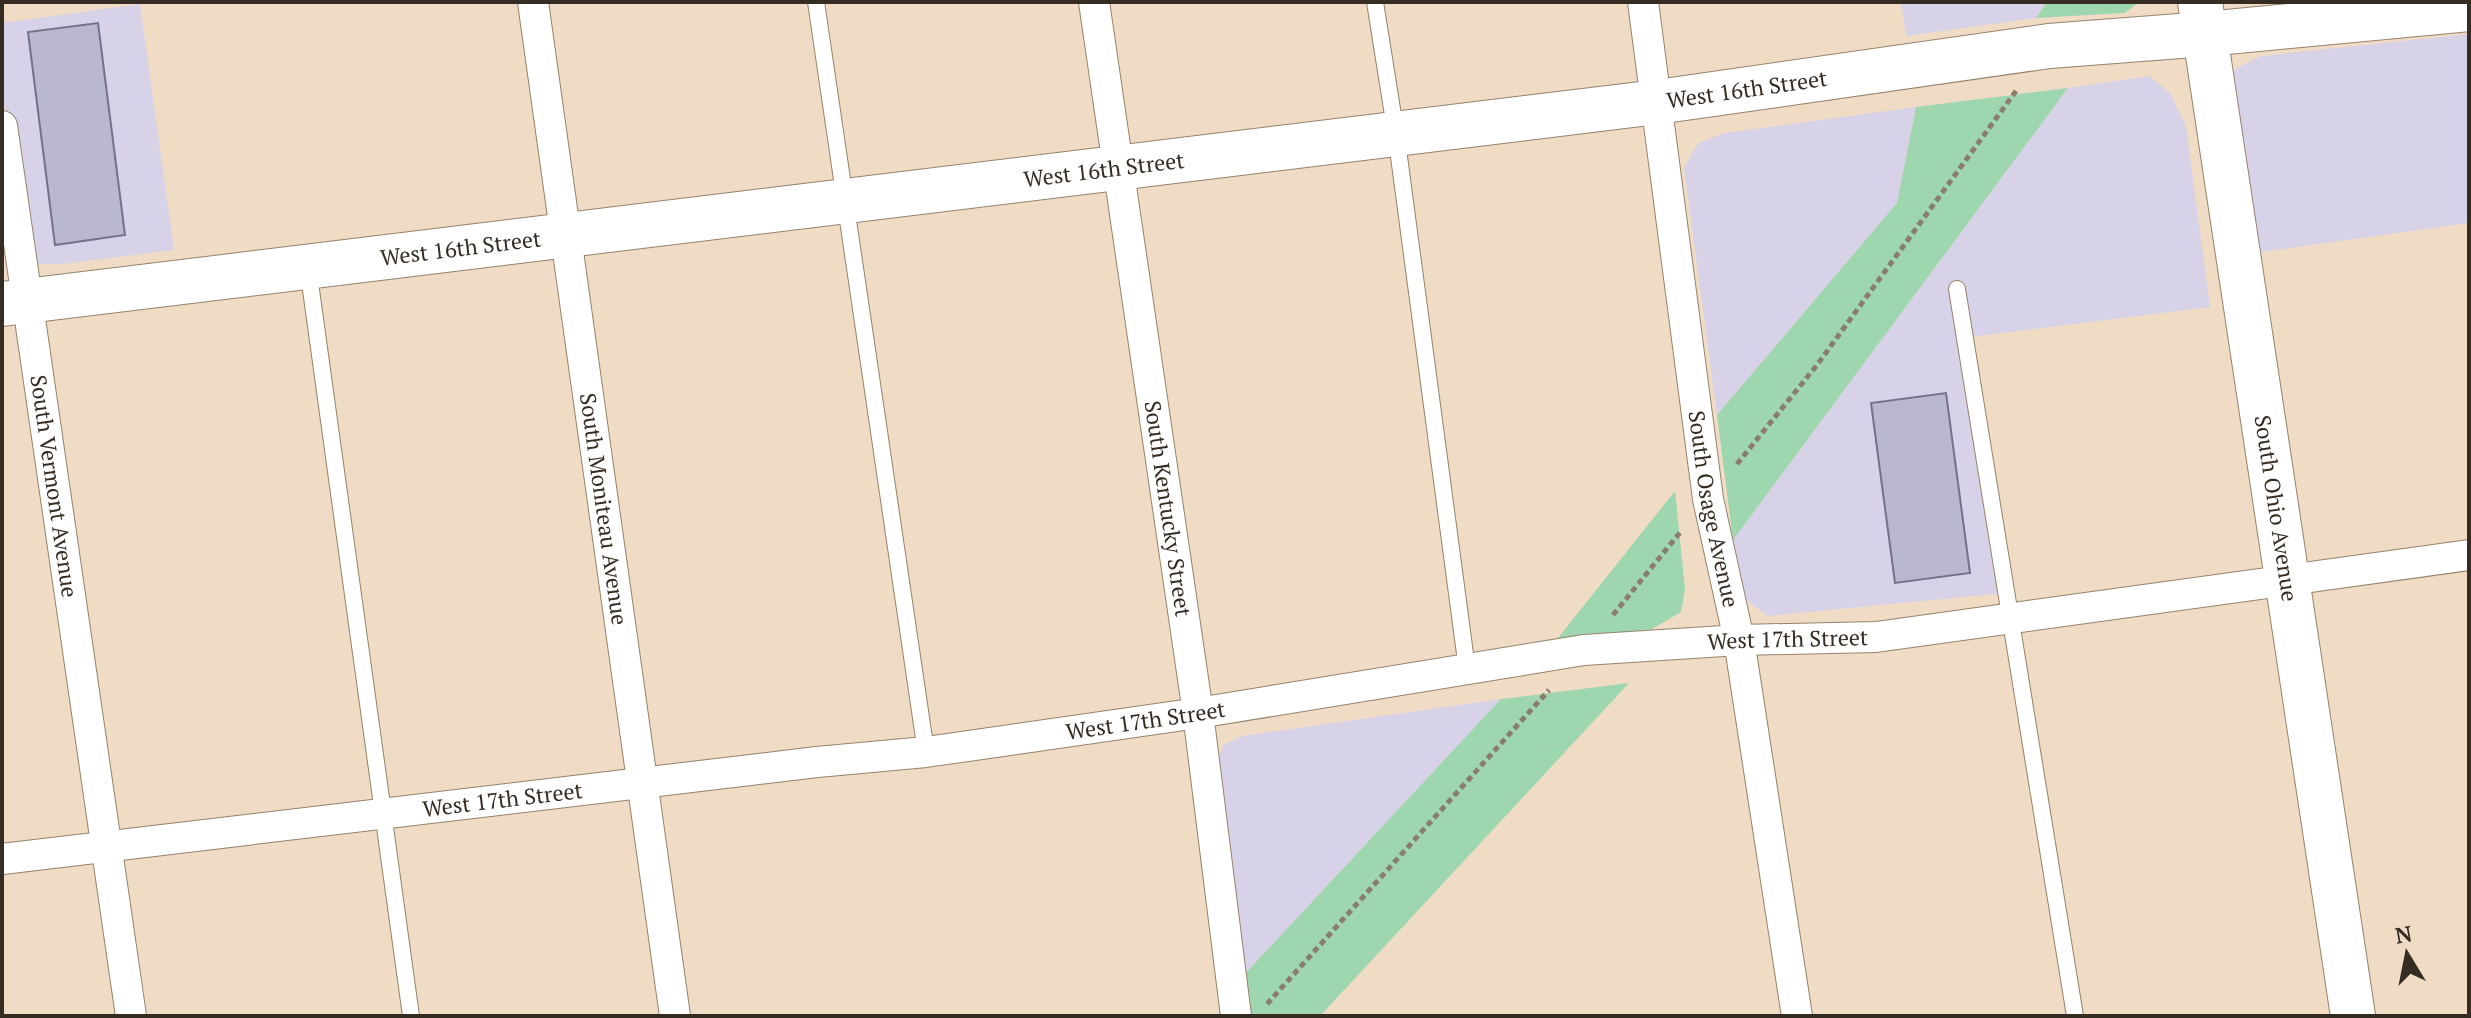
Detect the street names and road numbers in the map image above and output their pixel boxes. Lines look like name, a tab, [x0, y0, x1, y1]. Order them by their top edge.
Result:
street label: West 16th Street	[1665, 63, 1829, 114]
street label: West 16th Street	[1022, 145, 1186, 193]
street label: West 16th Street	[378, 223, 543, 272]
street label: South Vermont Avenue	[24, 373, 85, 599]
street label: South Moniteau Avenue	[574, 391, 635, 627]
street label: South Kentucky Street	[1138, 399, 1199, 619]
street label: South Osage Avenue	[1683, 409, 1746, 610]
street label: South Ohio Avenue	[2249, 413, 2305, 603]
street label: West 17th Street	[1706, 622, 1868, 656]
street label: West 17th Street	[1064, 694, 1227, 746]
street label: West 17th Street	[421, 775, 584, 823]

